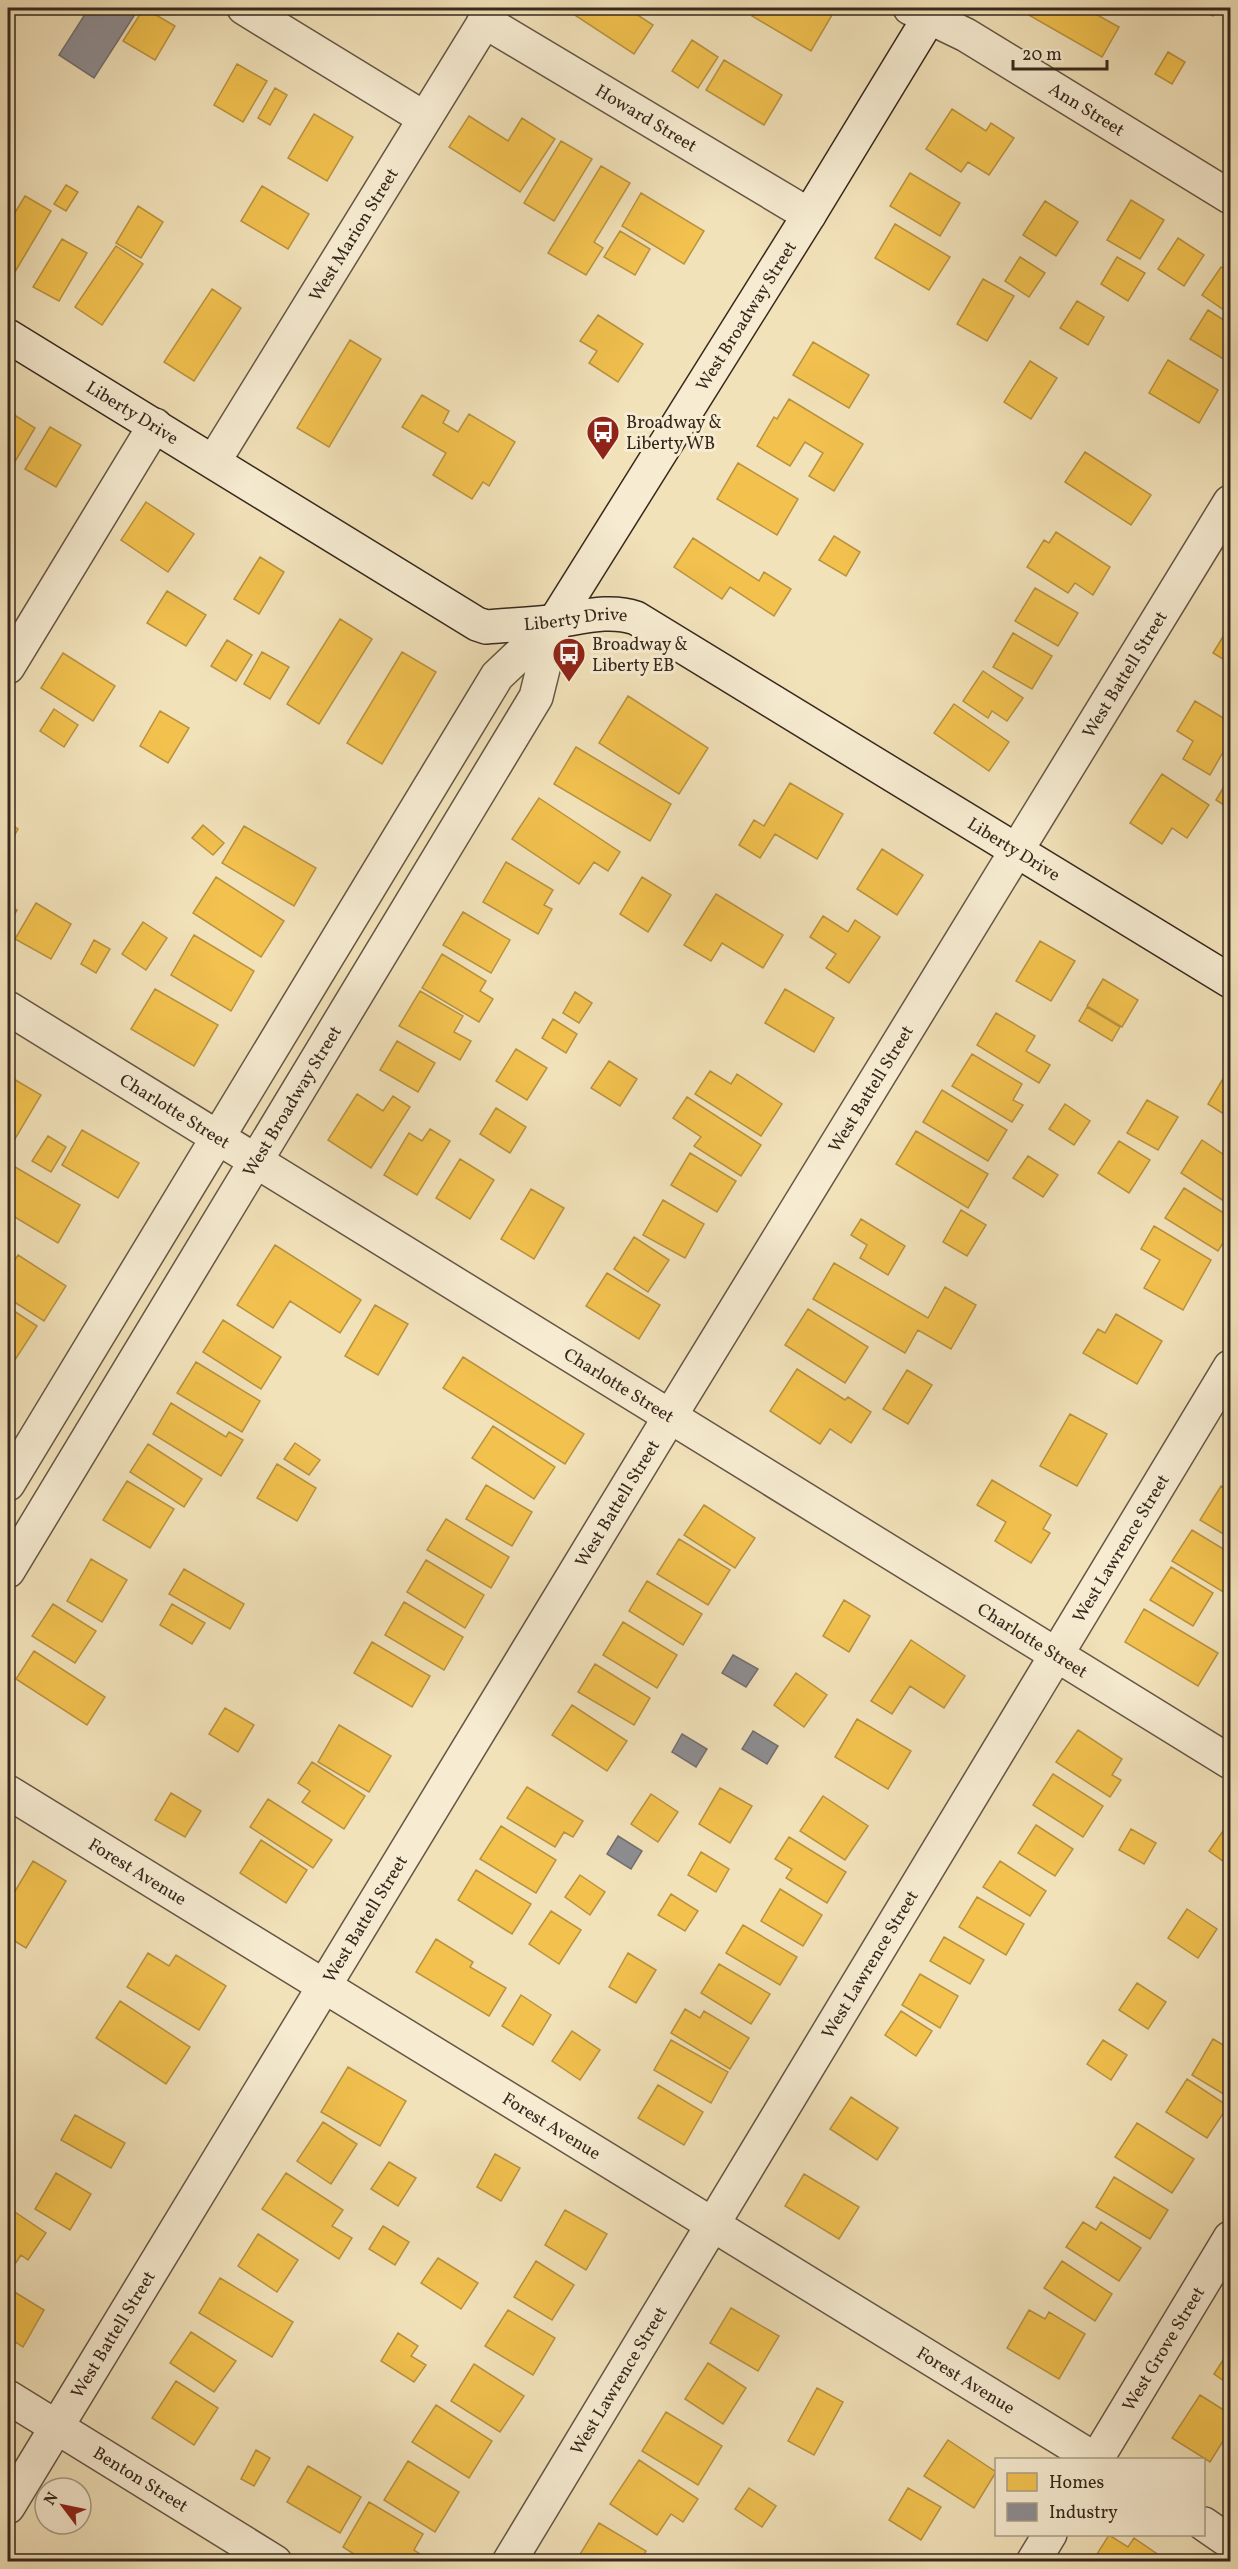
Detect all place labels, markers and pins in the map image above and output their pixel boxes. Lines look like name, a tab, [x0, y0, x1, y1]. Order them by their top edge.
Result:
place label: Broadway & Liberty WB	[626, 411, 722, 457]
bus stop icon: Broadway & Liberty WB	[585, 414, 621, 461]
place label: Broadway & Liberty EB	[592, 633, 688, 679]
bus stop icon: Broadway & Liberty EB	[551, 636, 587, 683]

